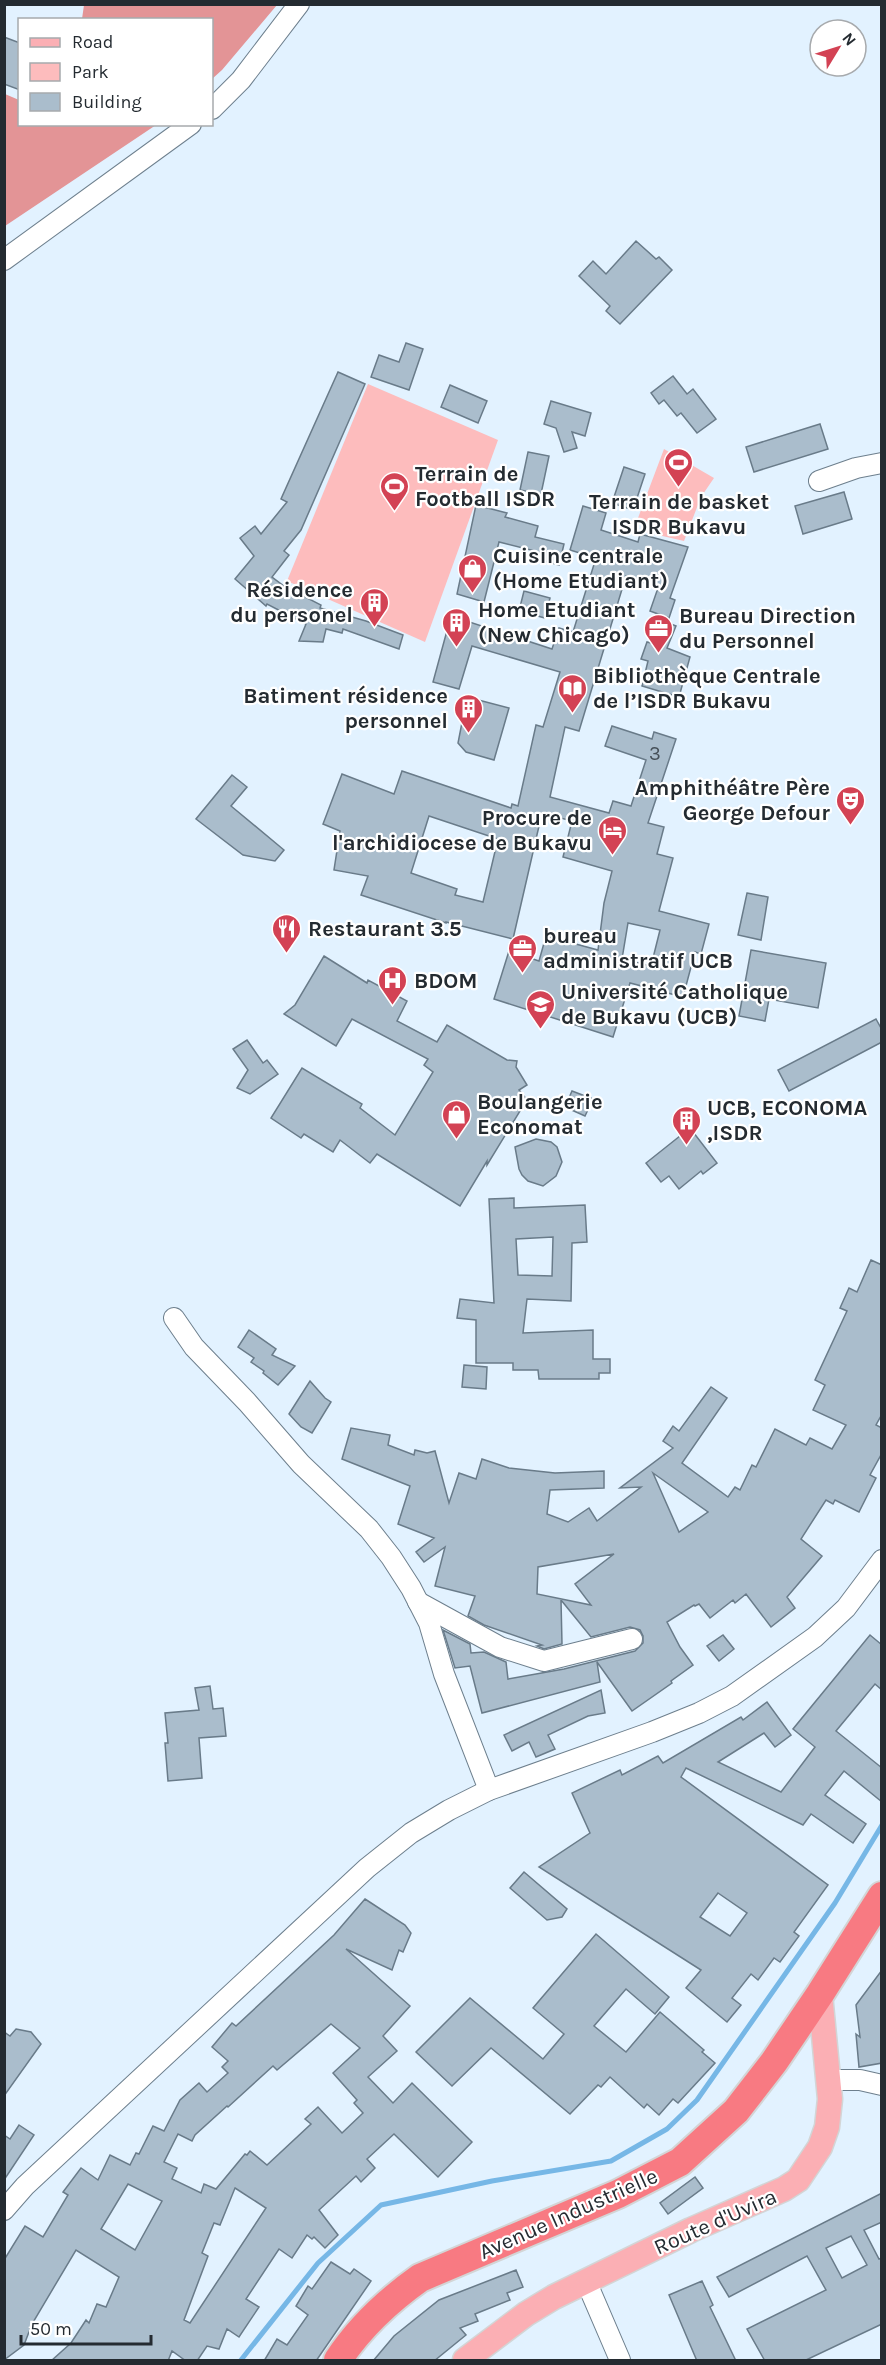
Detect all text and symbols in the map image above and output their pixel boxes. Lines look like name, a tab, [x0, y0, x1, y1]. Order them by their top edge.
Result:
legend	[18, 18, 213, 126]
north arrow	[808, 18, 868, 78]
text: N	[838, 29, 860, 49]
text: Road	[72, 31, 113, 53]
text: Park	[72, 61, 109, 83]
text: Building	[72, 91, 142, 113]
sports icon: Terrain de basket ISDR Bukavu	[663, 446, 695, 488]
place label: Terrain de Football ISDR	[415, 461, 555, 512]
sports icon: Terrain de Football ISDR	[378, 470, 410, 512]
place label: Terrain de basket ISDR Bukavu	[589, 489, 769, 540]
place label: Cuisine centrale (Home Etudiant)	[493, 543, 668, 594]
shop icon: Cuisine centrale (Home Etudiant)	[456, 552, 488, 594]
place label: Résidence du personel	[230, 577, 353, 628]
building icon: Résidence du personel	[358, 586, 390, 628]
place label: Home Etudiant (New Chicago)	[478, 597, 636, 648]
place label: Bureau Direction du Personnel	[679, 603, 856, 654]
building icon: Home Etudiant (New Chicago)	[441, 606, 473, 648]
office icon: Bureau Direction du Personnel	[642, 612, 674, 654]
place label: Bibliothèque Centrale de l’ISDR Bukavu	[593, 663, 821, 714]
library icon: Bibliothèque Centrale de l’ISDR Bukavu	[556, 672, 588, 714]
place label: Batiment résidence personnel	[243, 683, 448, 734]
building icon: Batiment résidence personnel	[453, 692, 485, 734]
house number: 3	[649, 742, 661, 765]
place label: Amphithéâtre Père George Defour	[635, 775, 830, 826]
theatre icon: Amphithéâtre Père George Defour	[835, 784, 867, 826]
place label: Procure de l'archidiocese de Bukavu	[332, 805, 592, 856]
hotel icon: Procure de l'archidiocese de Bukavu	[597, 814, 629, 856]
restaurant icon: Restaurant 3.5	[271, 912, 303, 954]
place label: Restaurant 3.5	[308, 916, 461, 942]
place label: bureau administratif UCB	[543, 923, 733, 974]
office icon: bureau administratif UCB	[506, 932, 538, 974]
hospital icon: BDOM	[377, 964, 409, 1006]
place label: BDOM	[414, 968, 478, 994]
place label: Université Catholique de Bukavu (UCB)	[561, 979, 788, 1030]
school or university icon: Université Catholique de Bukavu (UCB)	[524, 988, 556, 1030]
place label: Boulangerie Economat	[477, 1089, 603, 1140]
place label: UCB, ECONOMA ,ISDR	[707, 1095, 867, 1146]
shop icon: Boulangerie Economat	[440, 1098, 472, 1140]
building icon: UCB, ECONOMA ,ISDR	[670, 1104, 702, 1146]
street label: Avenue Industrielle	[475, 2163, 662, 2265]
street label: Route d'Uvira	[650, 2183, 781, 2261]
scale bar	[21, 2308, 152, 2346]
text: 50 m	[30, 2318, 72, 2340]

